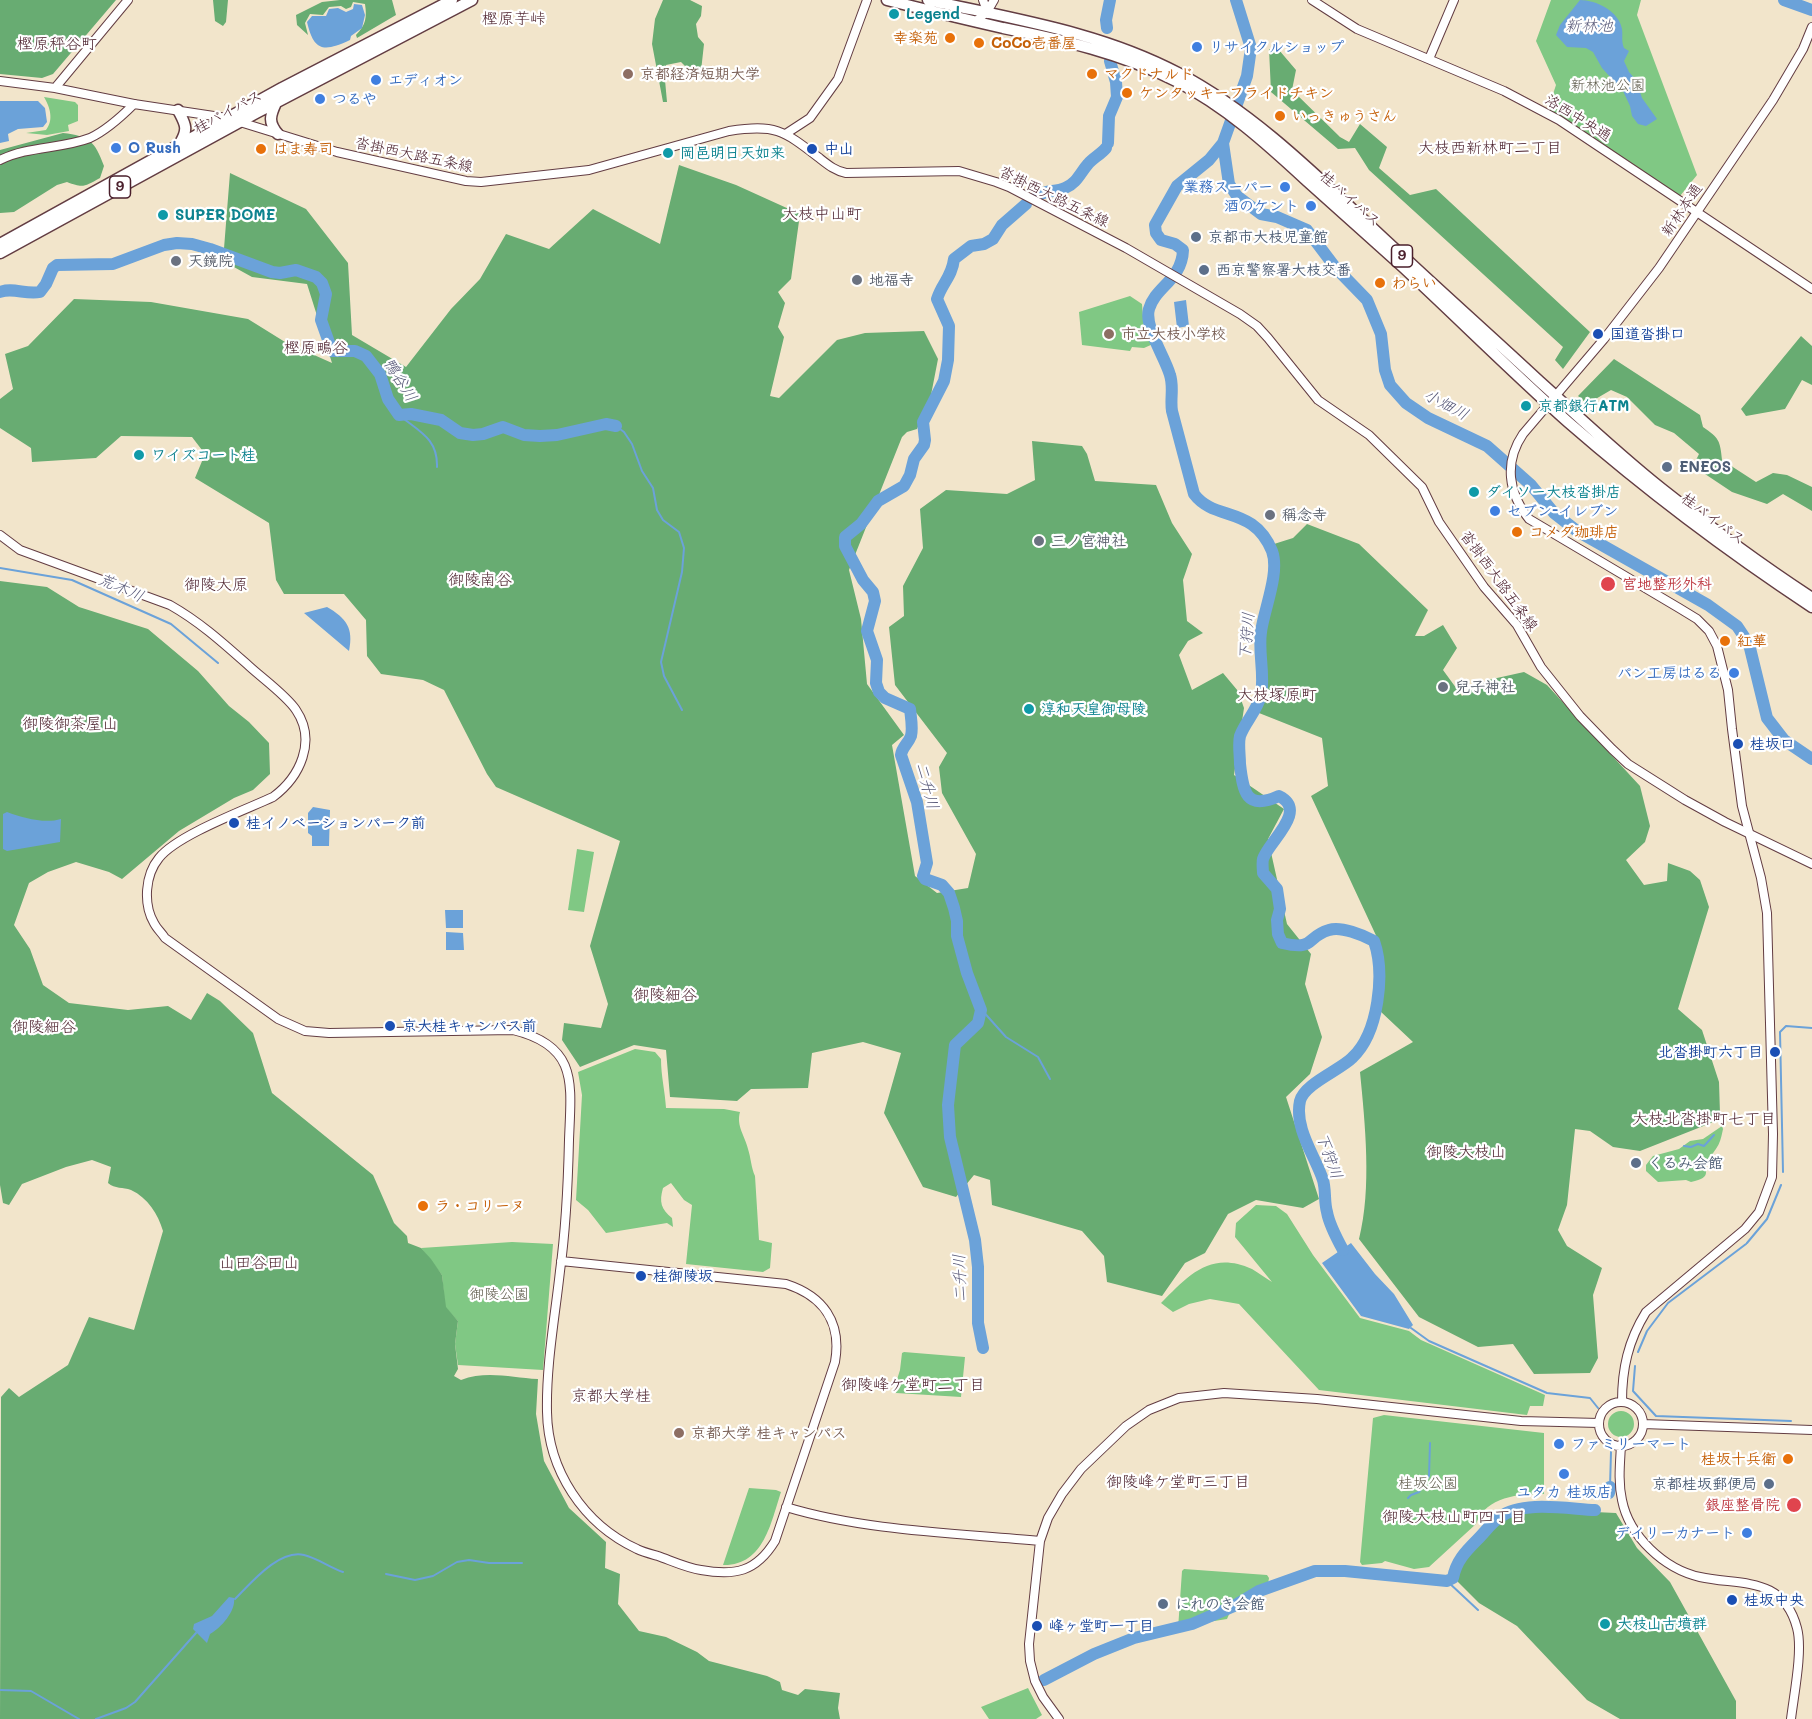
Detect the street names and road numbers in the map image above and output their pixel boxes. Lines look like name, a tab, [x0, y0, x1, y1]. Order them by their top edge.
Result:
street label: 桂バイパス	[191, 86, 265, 138]
street label: 洛西中央通	[1541, 90, 1615, 146]
street label: 沓掛西大路五条線	[353, 134, 475, 176]
street label: 沓掛西大路五条線	[996, 163, 1112, 231]
street label: 桂バイパス	[1316, 167, 1384, 231]
road number: 9	[110, 176, 130, 198]
street label: 新林本通	[1658, 180, 1706, 240]
road number: 9	[1392, 245, 1412, 267]
street label: 桂バイパス	[1678, 489, 1748, 549]
street label: 沓掛西大路五条線	[1456, 527, 1542, 635]

